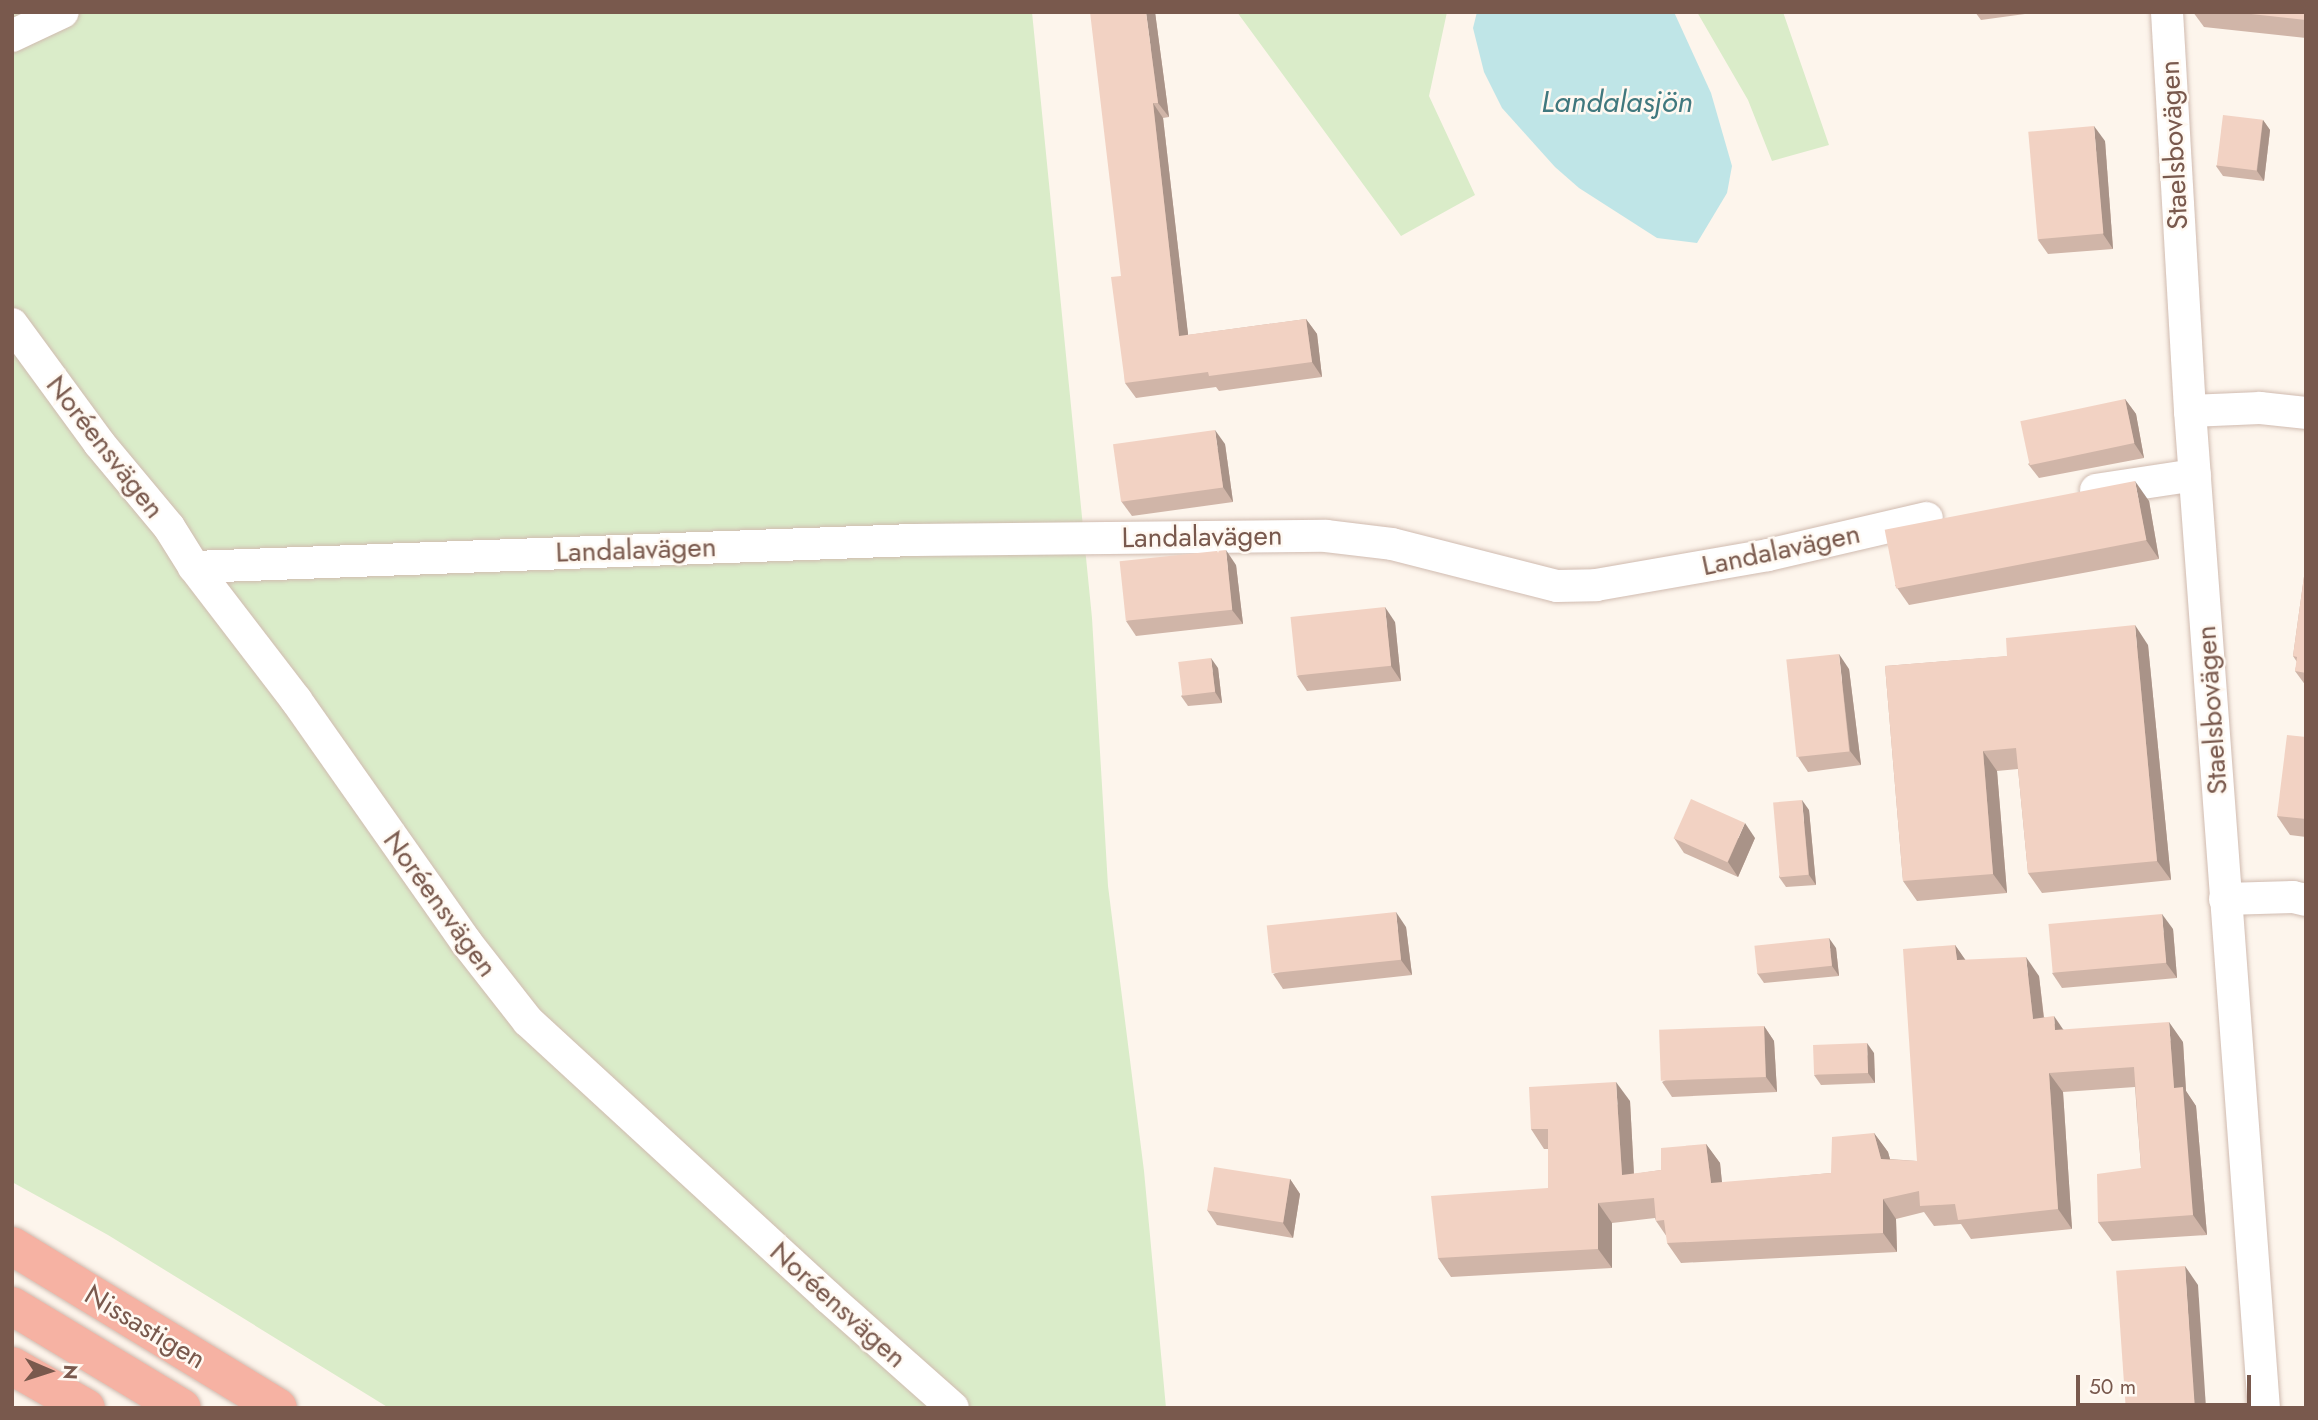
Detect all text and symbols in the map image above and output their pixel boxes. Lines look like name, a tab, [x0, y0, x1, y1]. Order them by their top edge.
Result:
street label: Staelsbovägen	[2153, 59, 2195, 231]
water label: Landalasjön	[1541, 84, 1693, 120]
street label: Noréensvägen	[39, 369, 171, 525]
street label: Landalavägen	[1699, 517, 1863, 583]
street label: Landalavägen	[1121, 519, 1283, 555]
street label: Landalavägen	[555, 530, 717, 570]
street label: Staelsbovägen	[2189, 624, 2235, 796]
street label: Noréensvägen	[376, 825, 504, 983]
street label: Noréensvägen	[763, 1235, 913, 1375]
street label: Nissastigen	[78, 1278, 212, 1376]
north arrow	[14, 1336, 84, 1406]
scale bar	[2080, 1360, 2255, 1404]
text: N	[57, 1364, 84, 1380]
text: 50 m	[2089, 1372, 2136, 1402]

